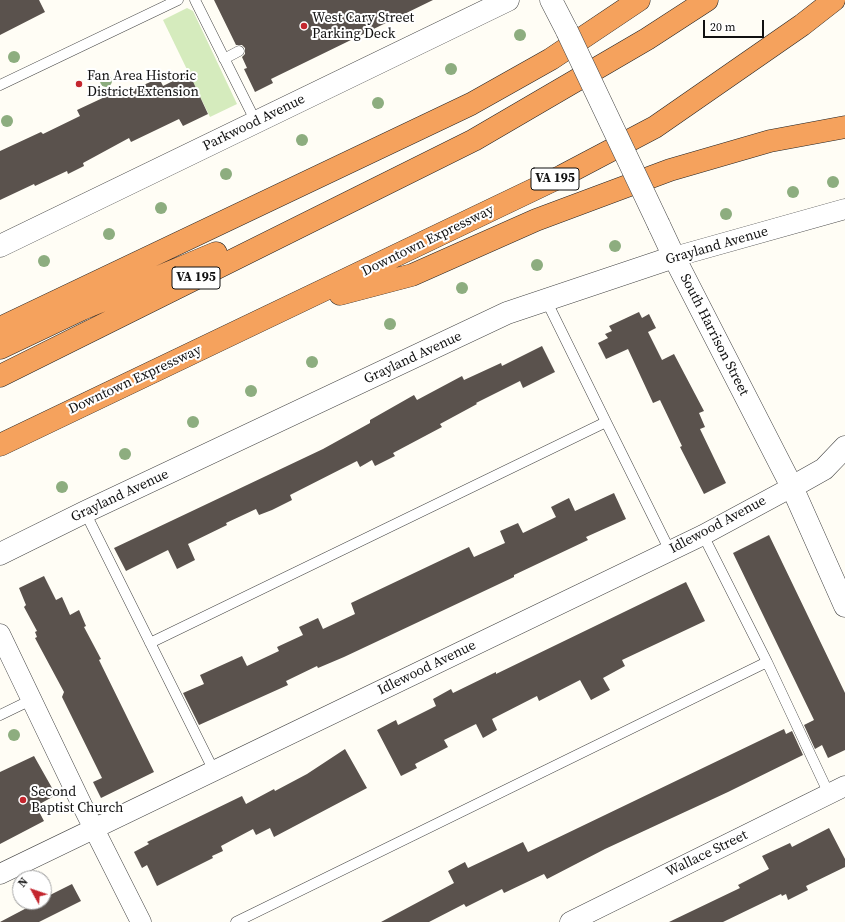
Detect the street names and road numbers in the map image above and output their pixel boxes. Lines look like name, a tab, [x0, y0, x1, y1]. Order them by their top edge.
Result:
street label: Parkwood Avenue	[200, 91, 308, 155]
road number: VA 195	[531, 168, 579, 190]
street label: Downtown Expressway	[359, 202, 497, 280]
street label: Grayland Avenue	[664, 223, 770, 269]
road number: VA 195	[172, 267, 220, 289]
street label: South Harrison Street	[676, 271, 752, 399]
street label: Grayland Avenue	[361, 328, 465, 388]
street label: Downtown Expressway	[66, 342, 204, 418]
street label: Grayland Avenue	[68, 466, 172, 526]
street label: Idlewood Avenue	[667, 492, 769, 558]
street label: Idlewood Avenue	[375, 637, 479, 699]
street label: Wallace Street	[664, 827, 750, 881]

